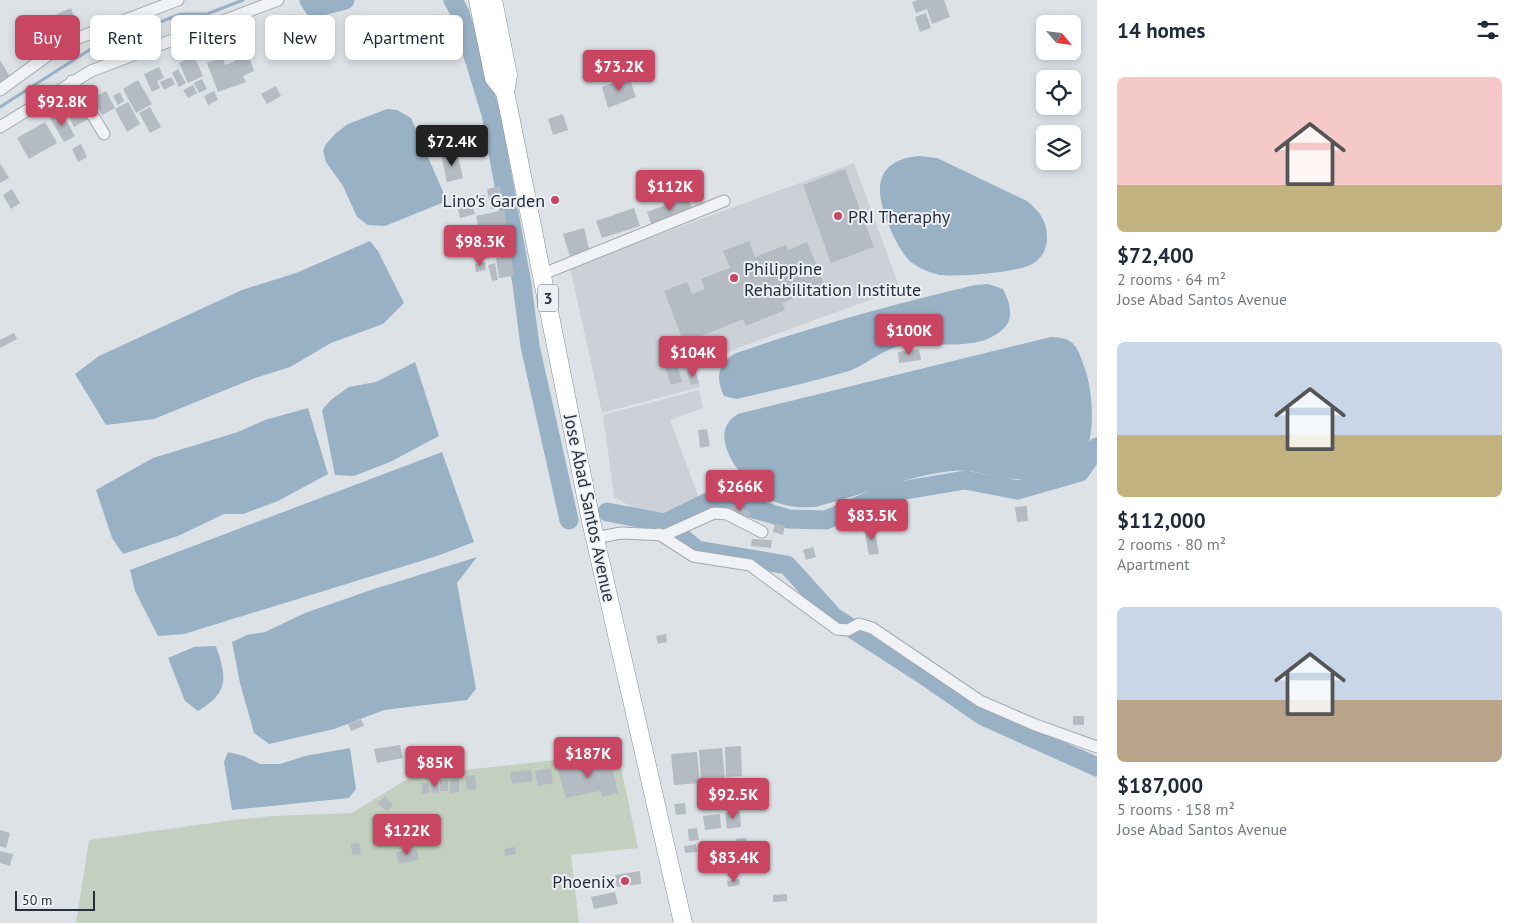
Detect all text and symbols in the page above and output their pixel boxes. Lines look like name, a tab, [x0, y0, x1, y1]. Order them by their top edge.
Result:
chip: Buy	[15, 15, 80, 60]
chip: Rent	[90, 15, 161, 60]
chip: Filters	[171, 15, 255, 60]
chip: New	[265, 15, 335, 60]
chip: Apartment	[345, 15, 463, 60]
north arrow	[1036, 15, 1081, 60]
map controls	[1036, 15, 1081, 170]
icon: filters	[1474, 16, 1502, 44]
text: 14 homes	[1117, 17, 1205, 44]
pin: $73.2K	[578, 49, 660, 92]
text: $73.2K	[594, 56, 644, 76]
button: locate	[1036, 70, 1081, 115]
pin: $92.8K	[21, 84, 103, 127]
text: $92.8K	[37, 91, 87, 111]
icon: home	[1265, 109, 1355, 199]
pin: $72.4K	[411, 124, 493, 167]
button: layers	[1036, 125, 1081, 170]
text: $72.4K	[427, 131, 477, 151]
pin: $112K	[635, 170, 705, 212]
text: $112K	[647, 176, 693, 196]
place label: Lino's Garden	[442, 189, 545, 212]
marker: Lino's Garden	[549, 194, 561, 206]
place label: PRI Theraphy	[848, 205, 951, 228]
marker: PRI Theraphy	[832, 210, 844, 222]
pin: $98.3K	[439, 224, 521, 267]
text: $98.3K	[455, 231, 505, 251]
text: $72,400	[1117, 242, 1194, 269]
place label: Philippine Rehabilitation Institute	[744, 257, 921, 301]
text: 2 rooms · 64 m²	[1117, 269, 1226, 289]
marker: Philippine Rehabilitation Institute	[728, 272, 740, 284]
road number: 3	[538, 284, 558, 312]
text: Jose Abad Santos Avenue	[1117, 289, 1287, 309]
pin: $100K	[874, 314, 944, 356]
text: $100K	[886, 320, 932, 340]
pin: $104K	[658, 336, 728, 378]
text: $104K	[670, 342, 716, 362]
icon: home	[1265, 374, 1355, 464]
street label: Jose Abad Santos Avenue	[559, 411, 621, 604]
pin: $266K	[705, 470, 775, 512]
text: $266K	[717, 476, 763, 496]
pin: $83.5K	[831, 498, 913, 541]
text: $83.5K	[847, 505, 897, 525]
text: $112,000	[1117, 507, 1206, 534]
text: 2 rooms · 80 m²	[1117, 534, 1226, 554]
text: Apartment	[1117, 554, 1190, 574]
icon: home	[1265, 639, 1355, 729]
pin: $187K	[553, 736, 623, 779]
text: $187K	[565, 743, 611, 763]
pin: $85K	[405, 746, 465, 788]
text: $85K	[416, 752, 454, 772]
text: $187,000	[1117, 772, 1203, 799]
pin: $92.5K	[692, 778, 774, 820]
text: $92.5K	[708, 784, 758, 804]
text: 5 rooms · 158 m²	[1117, 799, 1235, 819]
pin: $122K	[372, 814, 442, 856]
text: Jose Abad Santos Avenue	[1117, 819, 1287, 839]
text: $122K	[384, 820, 430, 840]
pin: $83.4K	[693, 840, 775, 883]
text: $83.4K	[709, 847, 759, 867]
place label: Phoenix	[552, 870, 615, 893]
marker: Phoenix	[619, 875, 631, 887]
scale bar	[15, 888, 95, 911]
text: 50 m	[22, 891, 52, 909]

